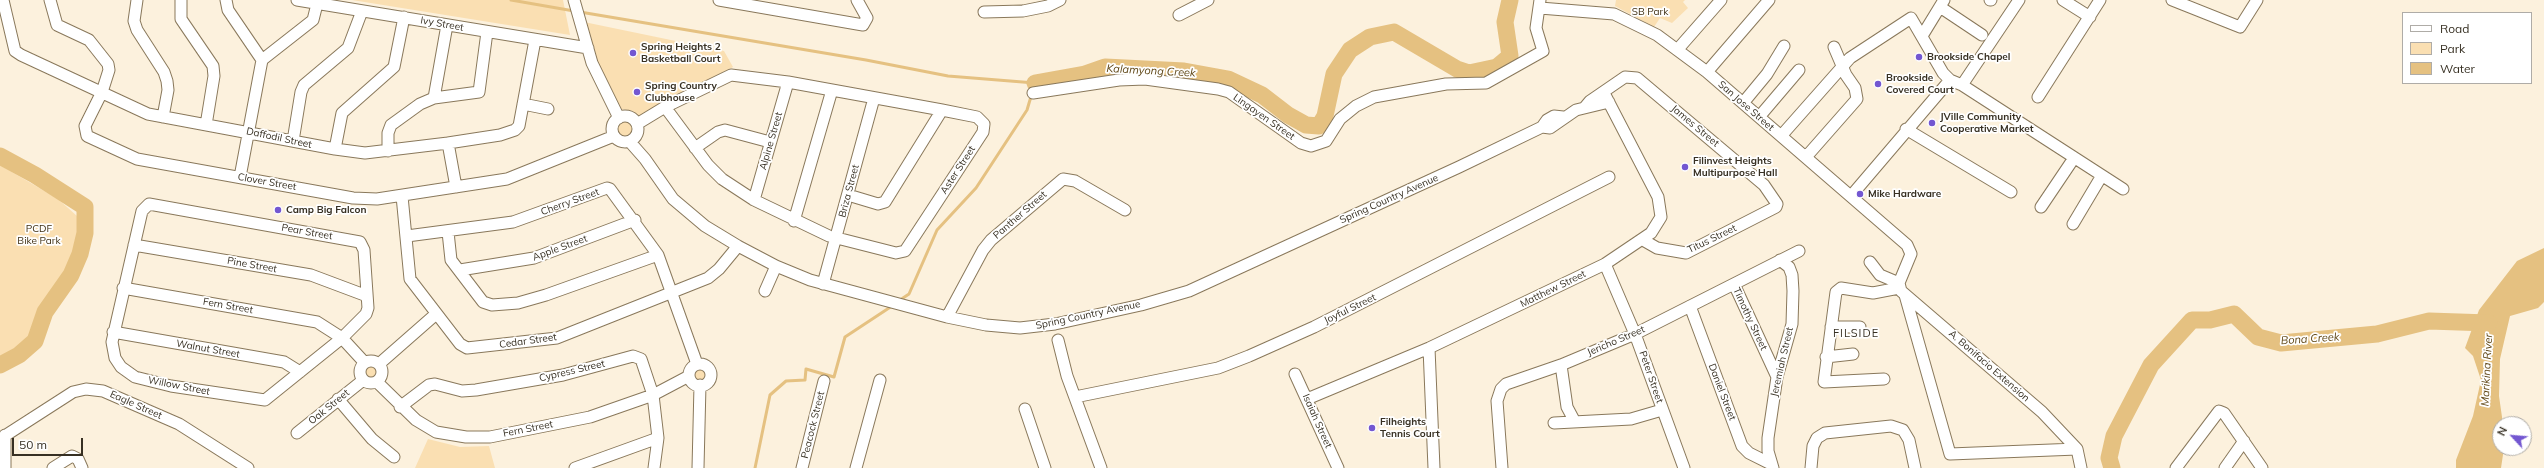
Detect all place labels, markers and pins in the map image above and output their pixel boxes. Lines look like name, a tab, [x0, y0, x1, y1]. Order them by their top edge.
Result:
place label: Spring Heights 2 Basketball Court	[641, 41, 721, 64]
marker: Spring Heights 2 Basketball Court	[628, 48, 638, 58]
place label: Brookside Chapel	[1927, 51, 2010, 63]
marker: Brookside Chapel	[1914, 52, 1924, 62]
place label: Brookside Covered Court	[1886, 72, 1954, 96]
marker: Brookside Covered Court	[1873, 79, 1883, 89]
place label: Spring Country Clubhouse	[645, 80, 717, 104]
marker: Spring Country Clubhouse	[632, 87, 642, 97]
place label: JVille Community Cooperative Market	[1940, 111, 2034, 134]
marker: JVille Community Cooperative Market	[1927, 118, 1937, 128]
place label: Filinvest Heights Multipurpose Hall	[1693, 155, 1777, 178]
marker: Filinvest Heights Multipurpose Hall	[1680, 162, 1690, 172]
place label: Mike Hardware	[1868, 188, 1941, 200]
marker: Mike Hardware	[1855, 189, 1865, 199]
place label: Camp Big Falcon	[286, 204, 366, 216]
marker: Camp Big Falcon	[273, 205, 283, 215]
place label: Filheights Tennis Court	[1380, 416, 1440, 440]
marker: Filheights Tennis Court	[1367, 423, 1377, 433]

